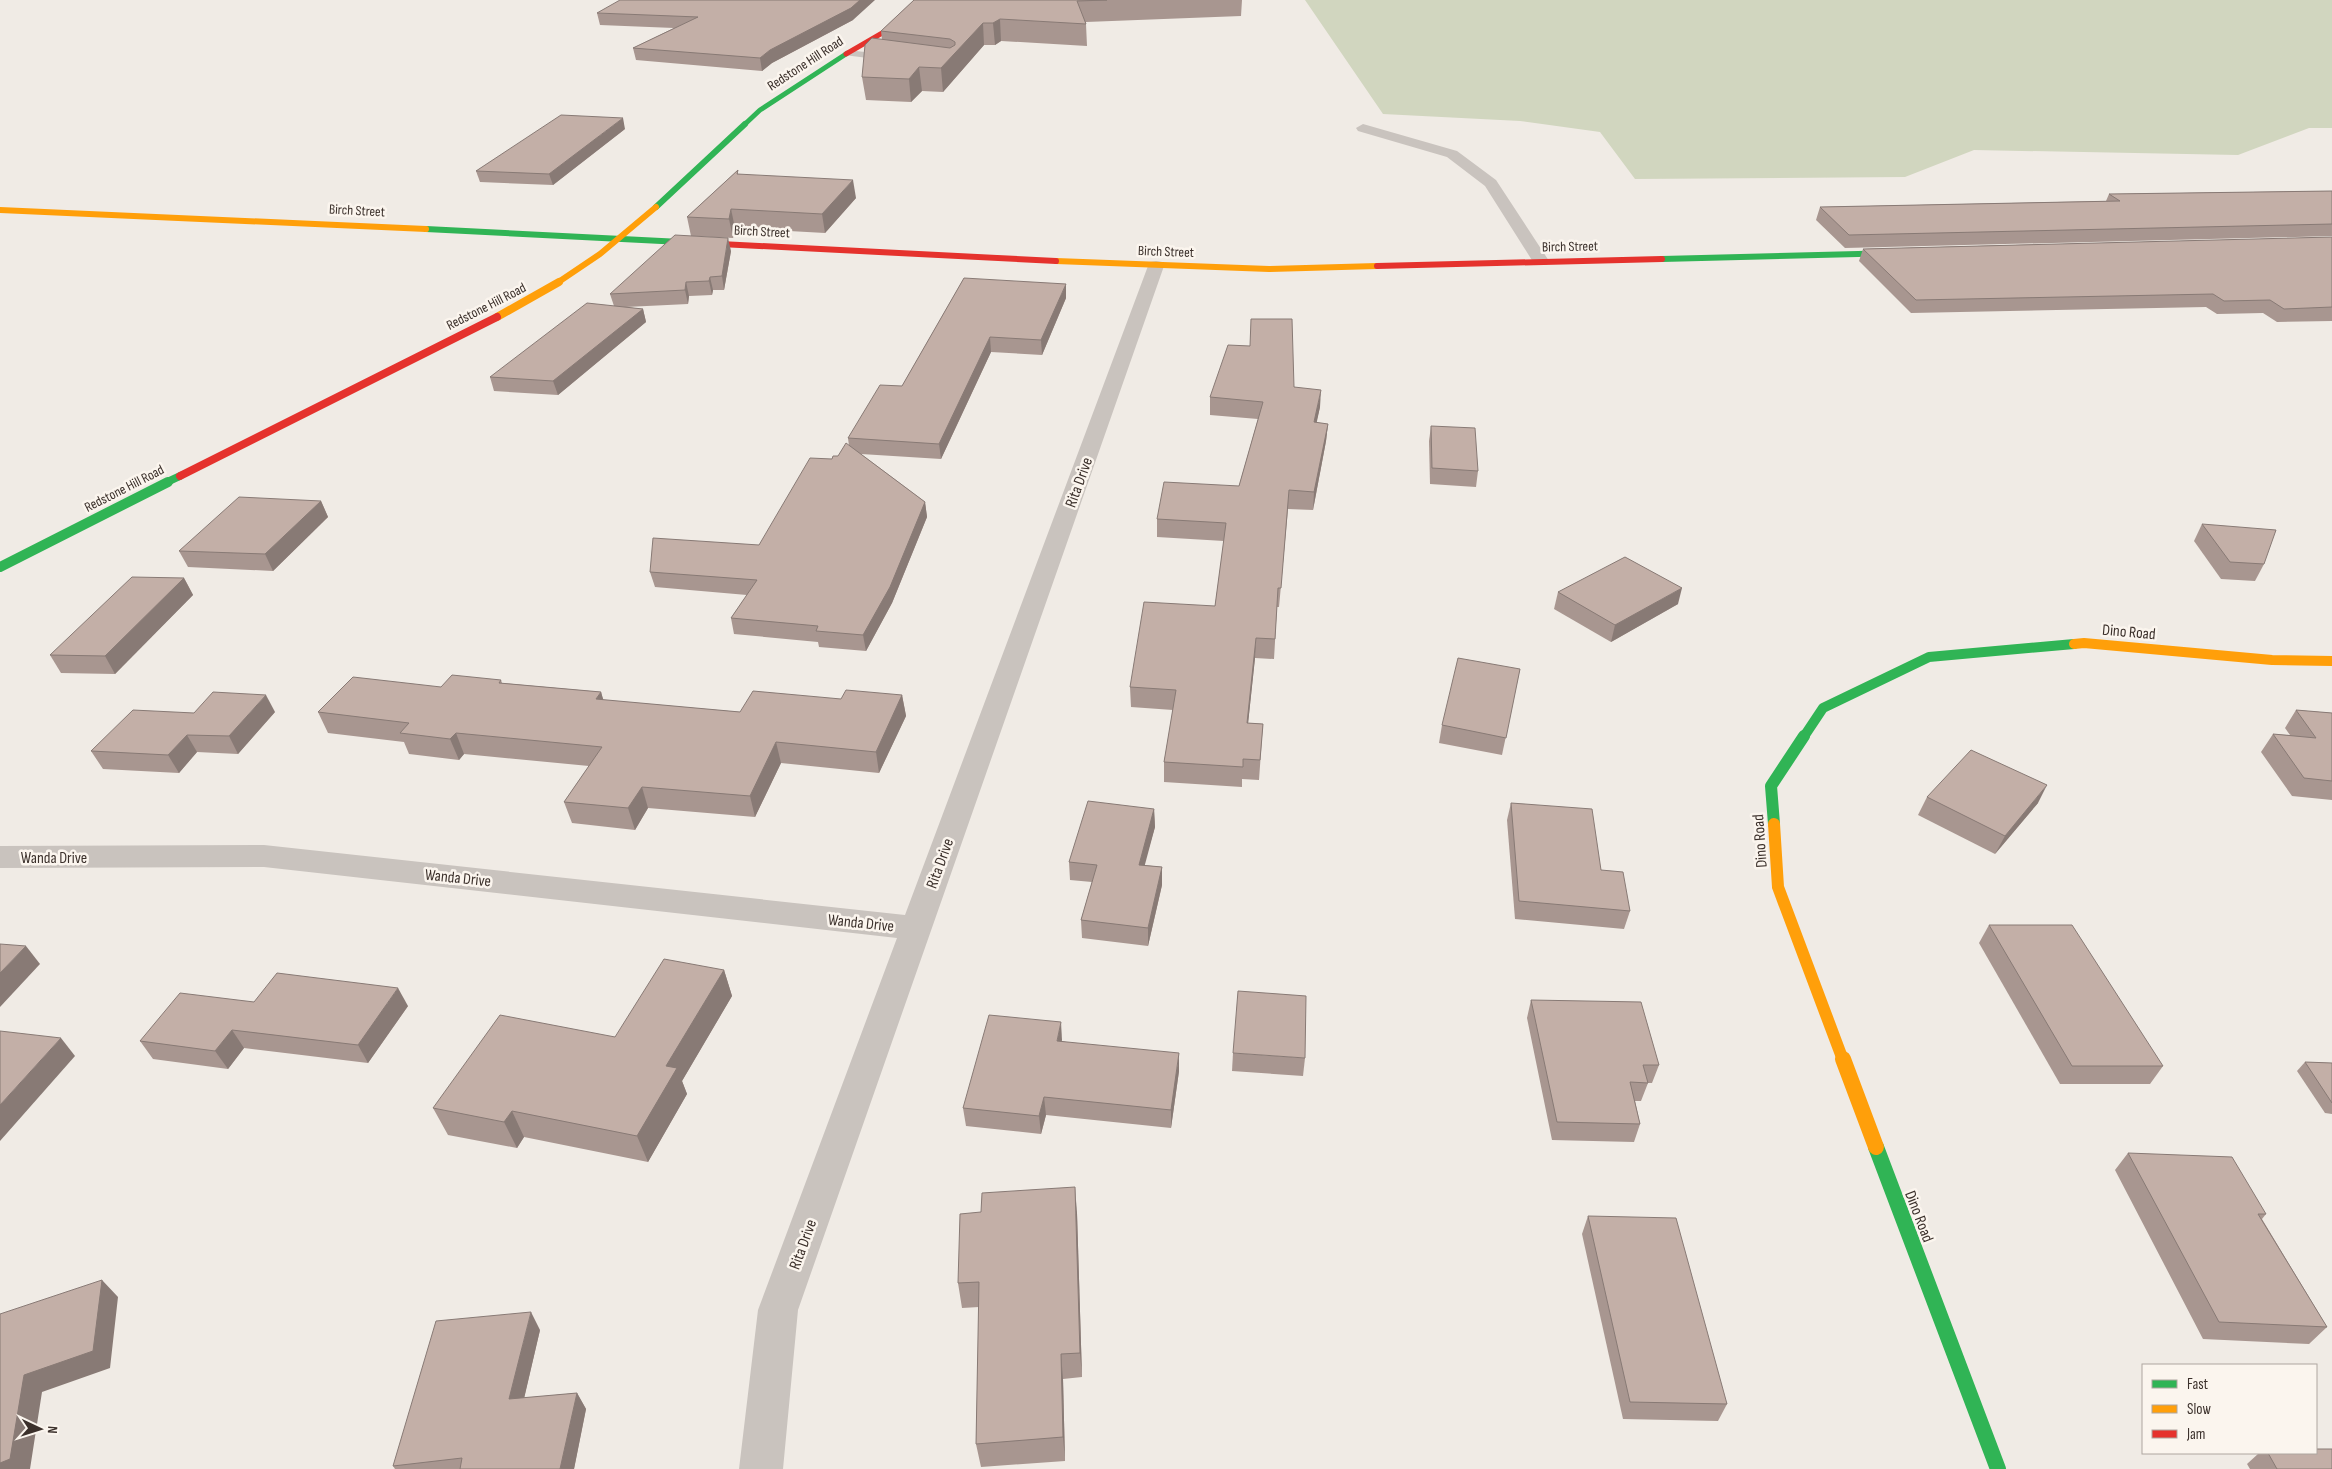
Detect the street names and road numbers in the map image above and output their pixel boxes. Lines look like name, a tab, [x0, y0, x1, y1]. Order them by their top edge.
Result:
street label: Redstone Hill Road	[764, 32, 847, 94]
street label: Birch Street	[329, 201, 385, 220]
street label: Birch Street	[734, 222, 790, 241]
street label: Birch Street	[1542, 238, 1598, 255]
street label: Birch Street	[1138, 242, 1194, 261]
street label: Redstone Hill Road	[444, 279, 529, 334]
street label: Rita Drive	[1062, 455, 1097, 510]
street label: Redstone Hill Road	[82, 461, 167, 516]
street label: Dino Road	[2101, 621, 2156, 644]
street label: Dino Road	[1749, 814, 1772, 868]
street label: Rita Drive	[923, 836, 958, 891]
street label: Wanda Drive	[21, 849, 87, 868]
street label: Wanda Drive	[424, 866, 492, 891]
street label: Wanda Drive	[827, 911, 895, 936]
street label: Dino Road	[1900, 1188, 1937, 1245]
street label: Rita Drive	[786, 1217, 821, 1272]

